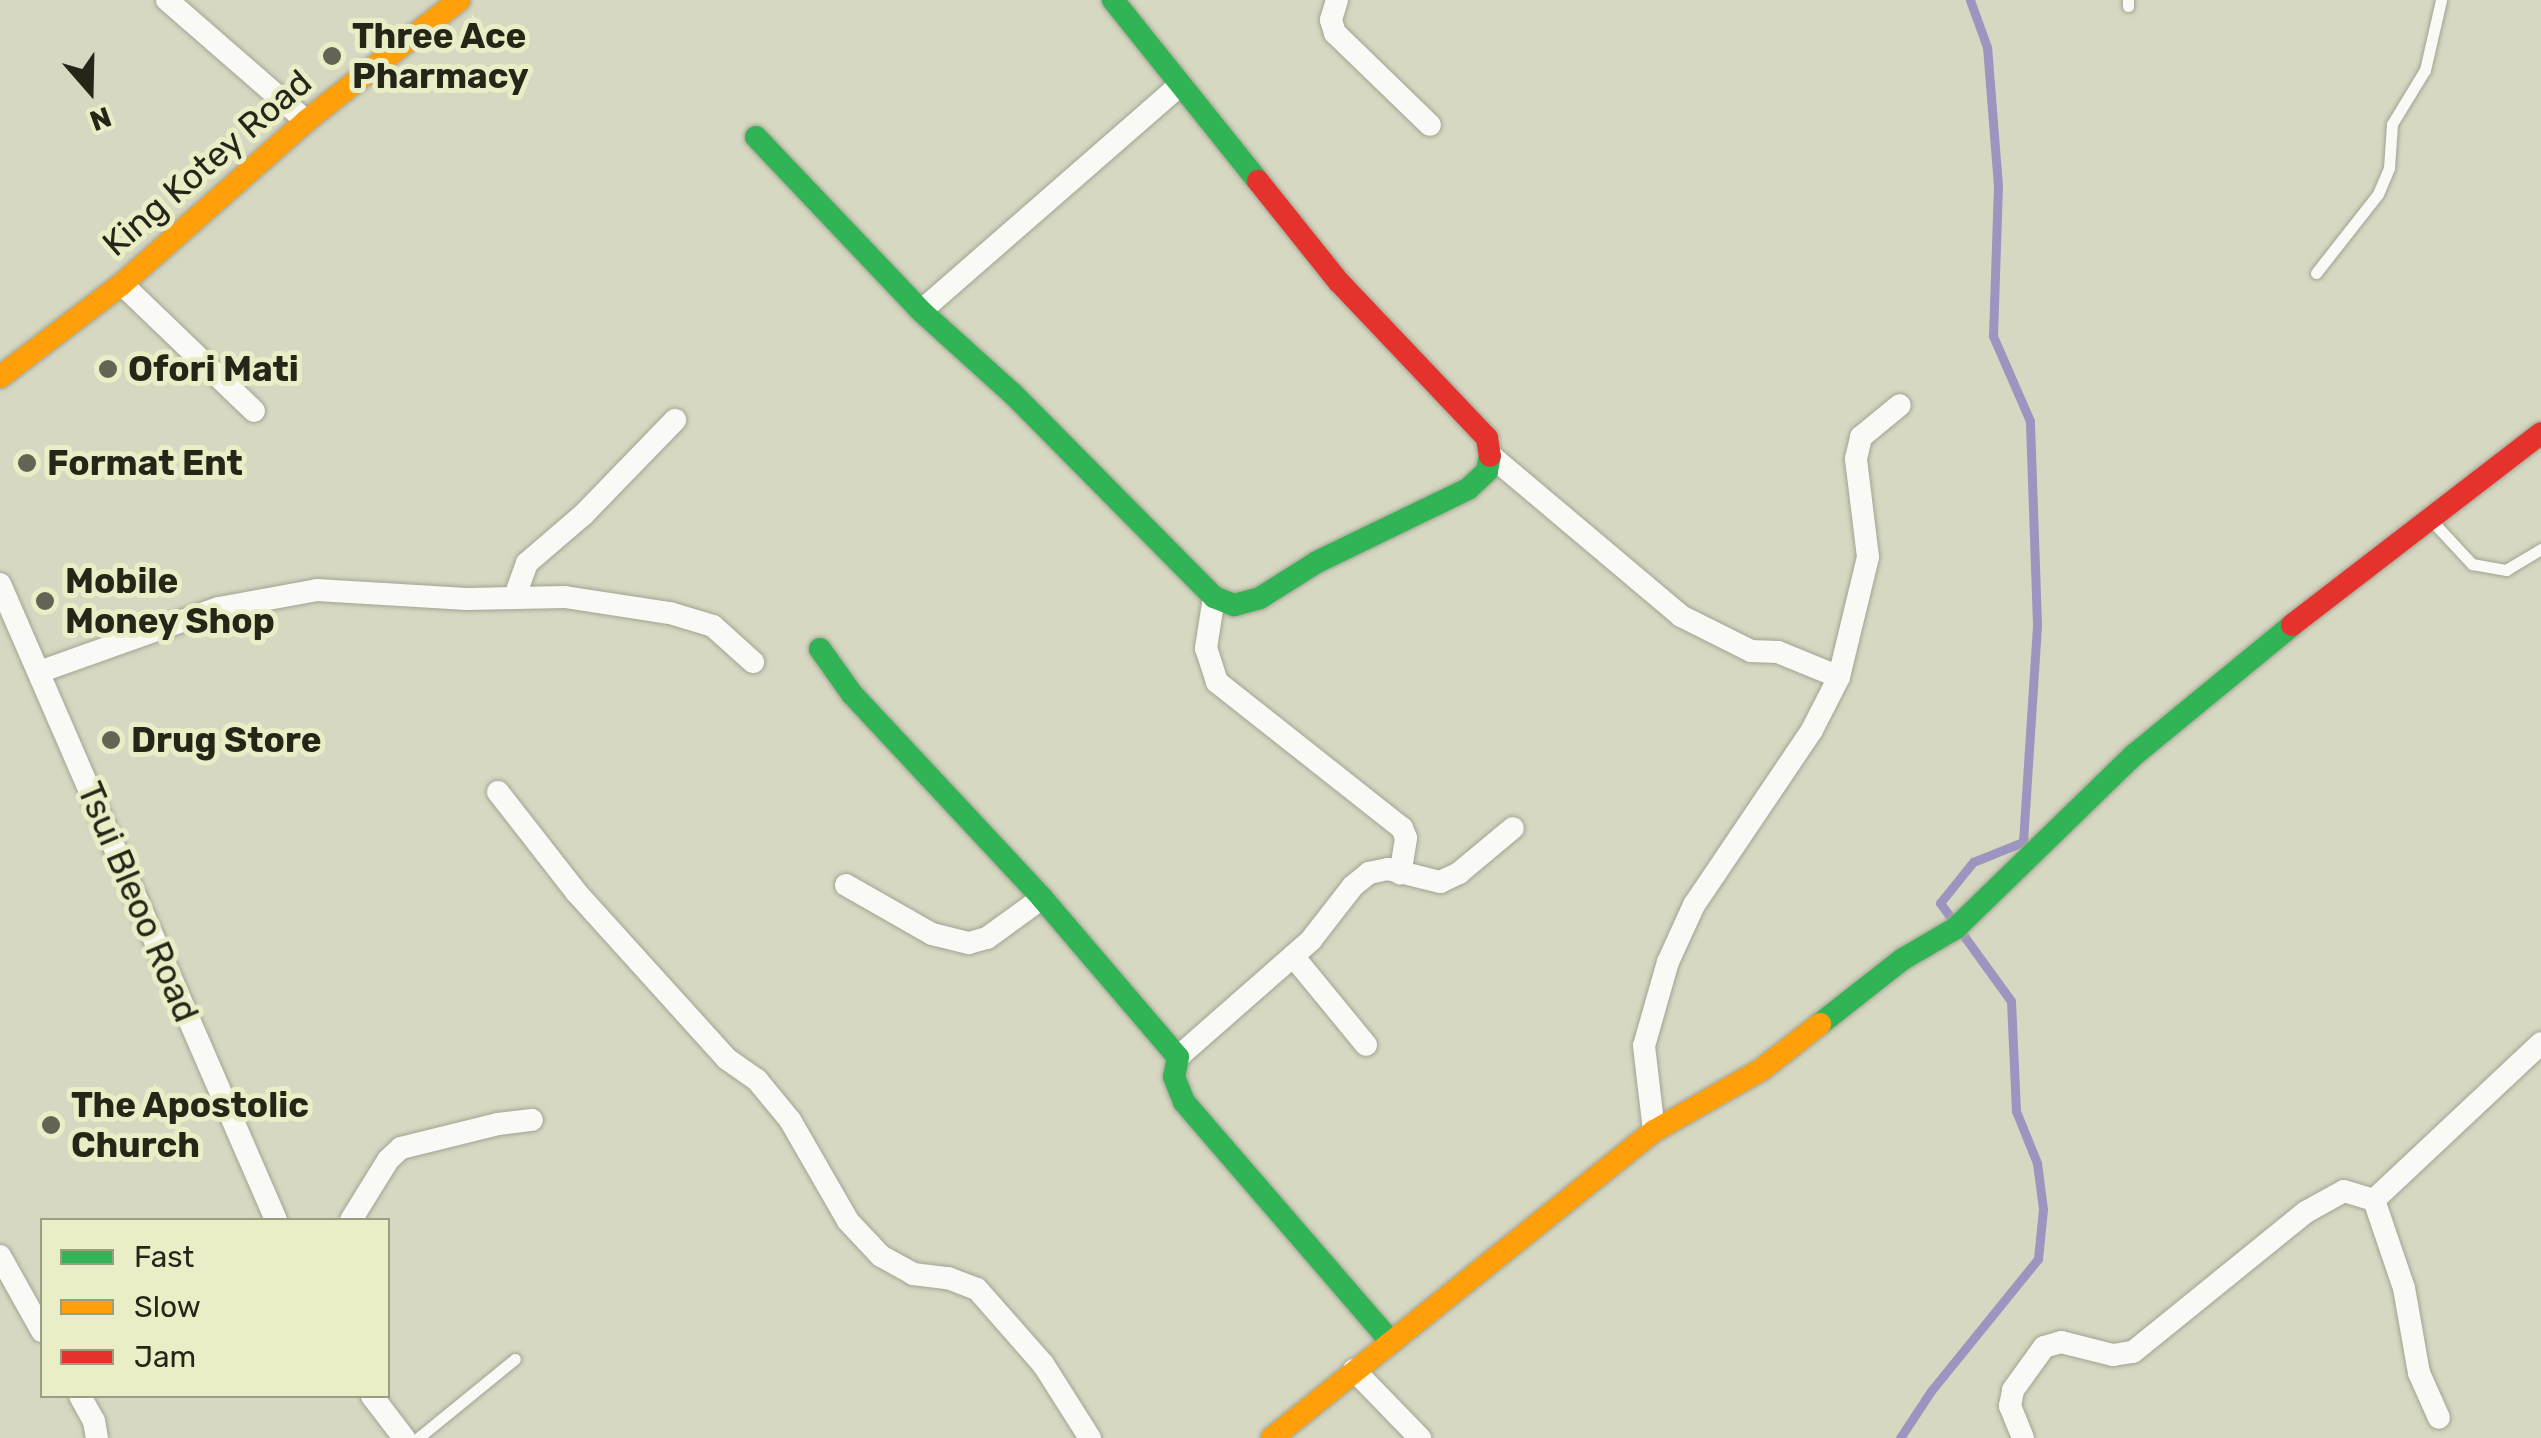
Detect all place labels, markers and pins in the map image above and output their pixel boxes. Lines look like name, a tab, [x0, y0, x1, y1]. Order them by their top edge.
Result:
place label: Three Ace Pharmacy	[352, 15, 529, 97]
marker: Three Ace Pharmacy	[321, 45, 343, 67]
place label: Ofori Mati	[128, 348, 299, 390]
marker: Ofori Mati	[97, 358, 119, 380]
place label: Format Ent	[47, 442, 243, 484]
marker: Format Ent	[16, 452, 38, 474]
place label: Mobile Money Shop	[65, 560, 276, 642]
marker: Mobile Money Shop	[34, 590, 56, 612]
place label: Drug Store	[131, 719, 321, 761]
marker: Drug Store	[100, 729, 122, 751]
place label: The Apostolic Church	[71, 1084, 310, 1166]
marker: The Apostolic Church	[40, 1114, 62, 1136]

